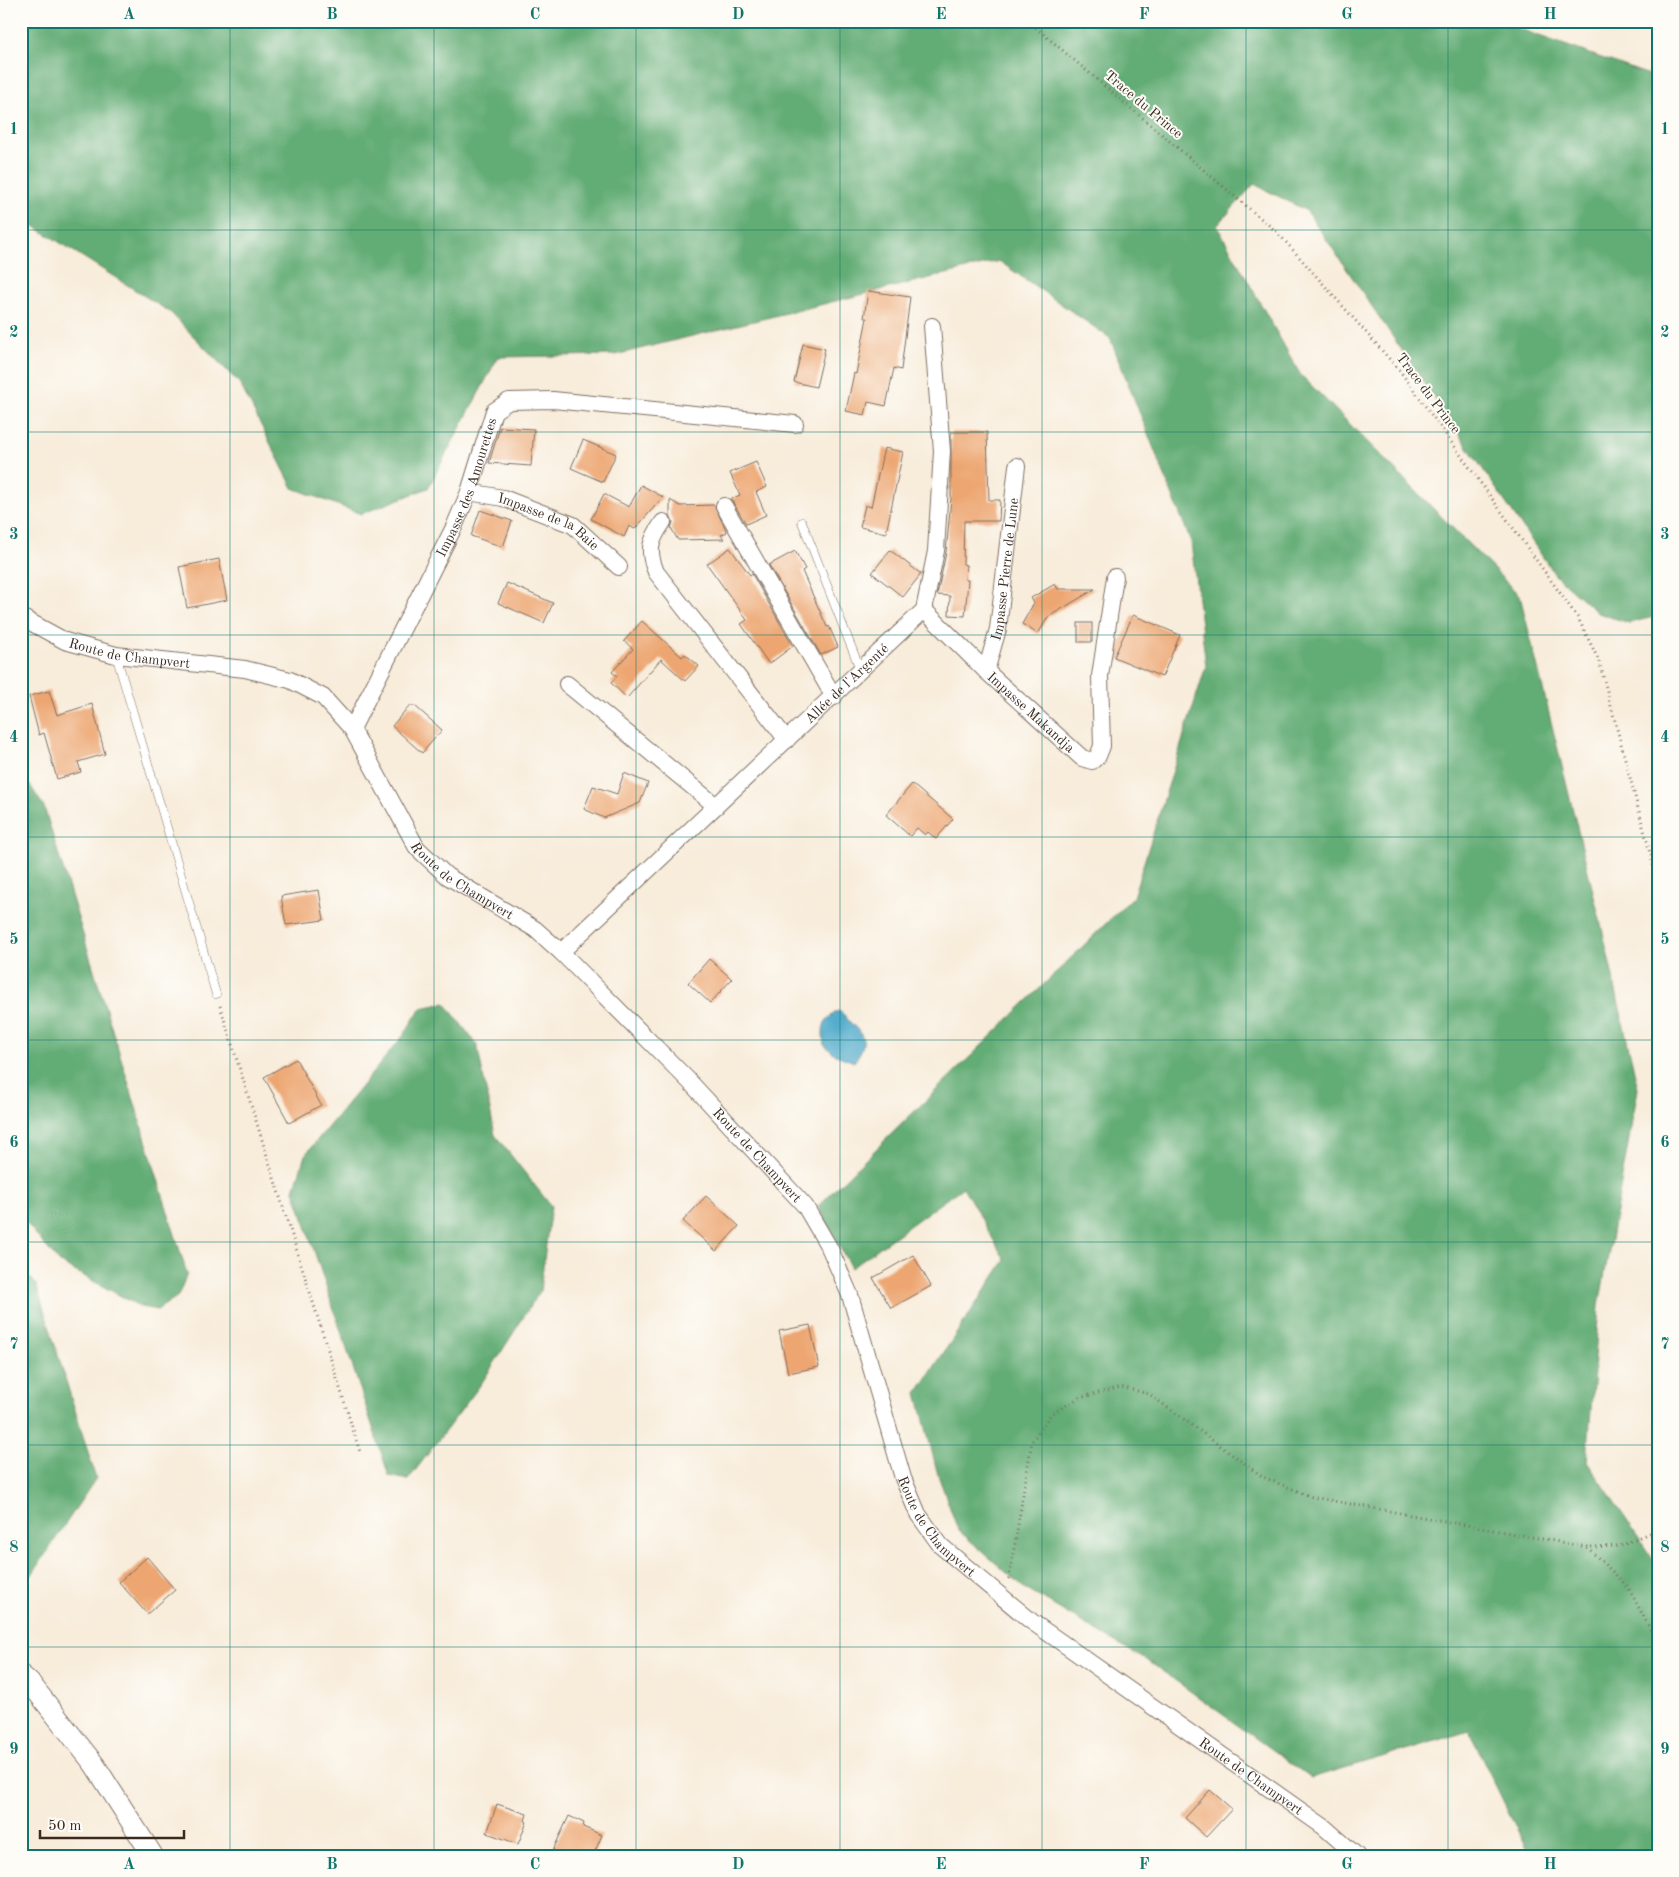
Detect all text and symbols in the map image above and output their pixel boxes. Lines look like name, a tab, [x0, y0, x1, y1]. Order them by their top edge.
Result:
text: A	[123, 7, 135, 23]
text: B	[326, 7, 338, 23]
text: C	[530, 7, 540, 23]
text: D	[732, 7, 744, 23]
text: E	[935, 7, 947, 23]
text: F	[1139, 7, 1150, 23]
text: G	[1341, 7, 1353, 23]
text: H	[1543, 7, 1557, 23]
street label: Trace du Prince	[1102, 68, 1185, 141]
text: 1	[9, 122, 19, 138]
text: 1	[1660, 122, 1670, 138]
text: 2	[9, 325, 19, 341]
text: 2	[1660, 325, 1670, 341]
street label: Trace du Prince	[1393, 351, 1463, 437]
street label: Impasse des Amourettes	[434, 416, 500, 559]
street label: Impasse de la Baie	[497, 491, 601, 553]
street label: Impasse Pierre de Lune	[989, 497, 1021, 642]
text: 3	[9, 527, 19, 543]
text: 3	[1660, 527, 1670, 543]
street label: Route de Champvert	[67, 636, 191, 671]
street label: Allée de l'Argenté	[802, 641, 892, 726]
street label: Impasse Makandja	[984, 670, 1077, 756]
text: 4	[9, 730, 19, 746]
text: 4	[1660, 730, 1670, 746]
street label: Route de Champvert	[407, 840, 516, 922]
text: 5	[9, 932, 19, 948]
text: 5	[1660, 932, 1670, 948]
street label: Route de Champvert	[710, 1106, 804, 1205]
text: 6	[9, 1135, 19, 1151]
text: 6	[1660, 1135, 1670, 1151]
text: 7	[9, 1337, 19, 1353]
text: 7	[1660, 1337, 1670, 1353]
street label: Route de Champvert	[895, 1474, 978, 1580]
text: 8	[9, 1540, 19, 1556]
text: 8	[1660, 1540, 1670, 1556]
street label: Route de Champvert	[1196, 1736, 1305, 1818]
text: 9	[9, 1742, 19, 1758]
text: 9	[1660, 1742, 1670, 1758]
scale bar	[40, 1807, 184, 1839]
text: 50 m	[48, 1819, 82, 1834]
text: A	[123, 1857, 135, 1873]
text: B	[326, 1857, 338, 1873]
text: C	[530, 1857, 540, 1873]
text: D	[732, 1857, 744, 1873]
text: E	[935, 1857, 947, 1873]
text: F	[1139, 1857, 1150, 1873]
text: G	[1341, 1857, 1353, 1873]
text: H	[1543, 1857, 1557, 1873]

